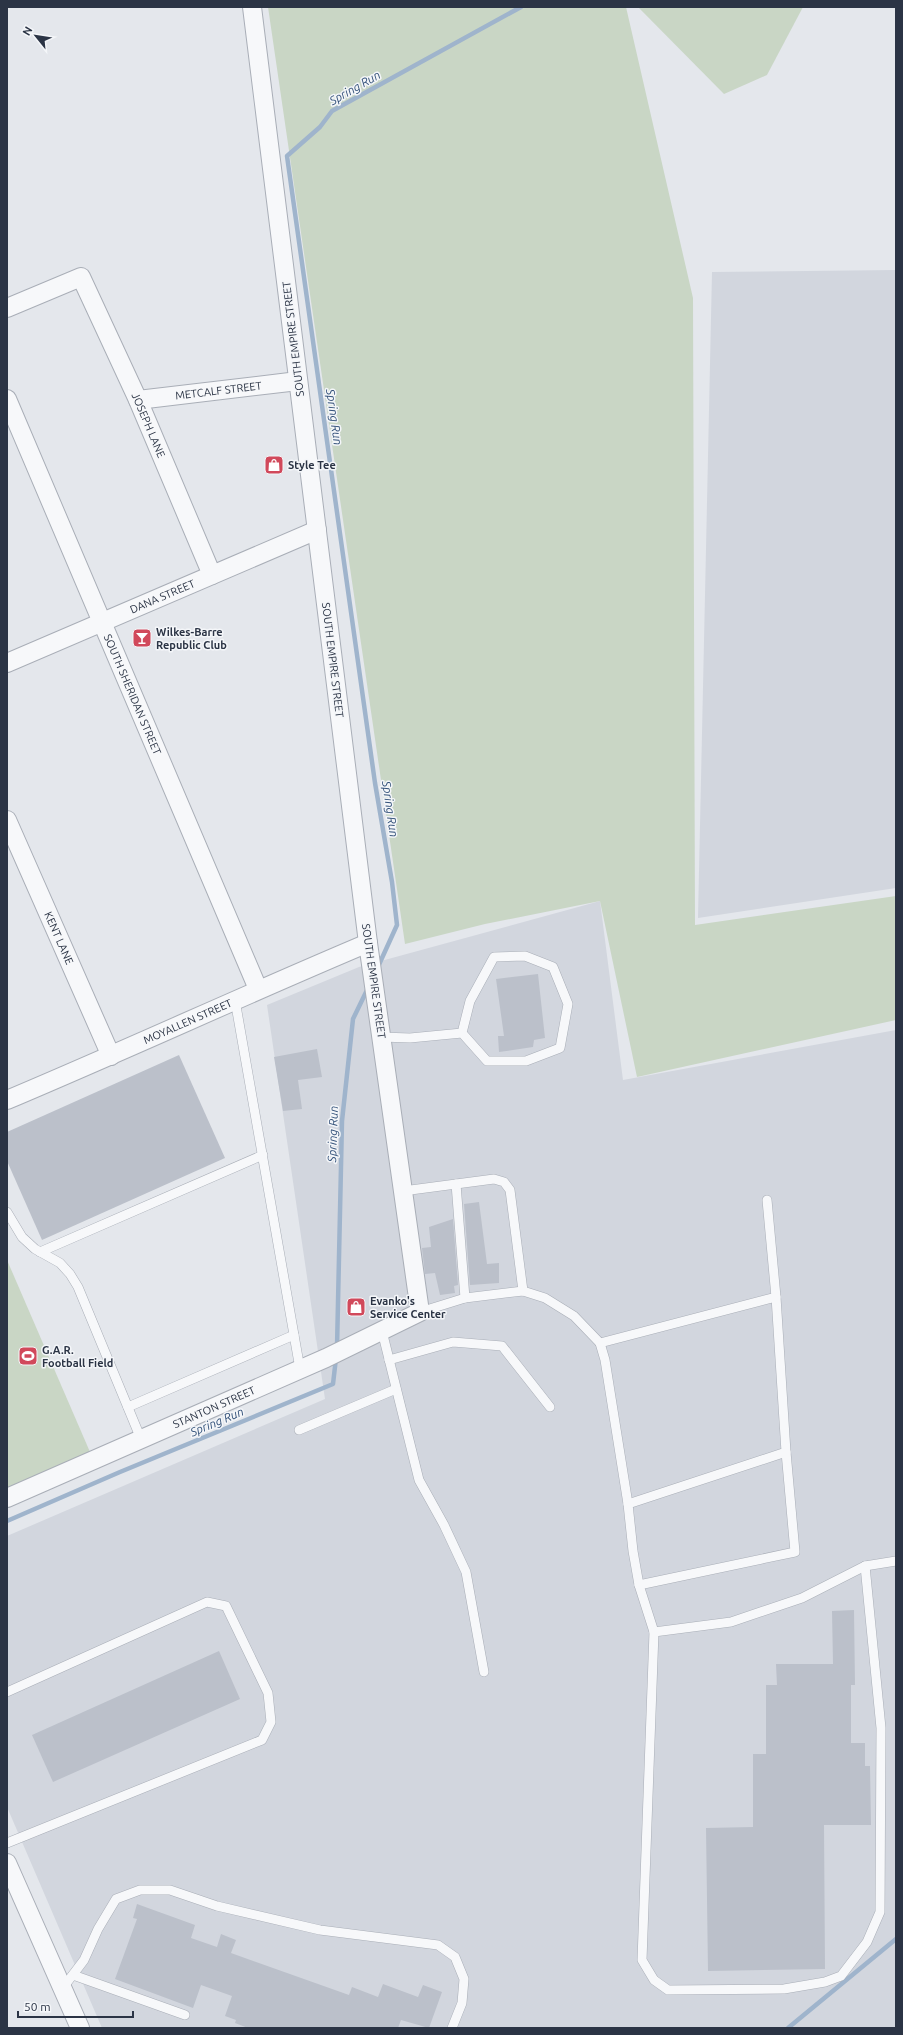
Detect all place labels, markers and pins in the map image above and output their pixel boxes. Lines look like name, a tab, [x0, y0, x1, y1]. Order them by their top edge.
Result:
shop icon: Style Tee	[263, 454, 285, 476]
place label: Style Tee	[288, 459, 336, 471]
place label: Wilkes-Barre Republic Club	[156, 626, 227, 651]
bar icon: Wilkes-Barre Republic Club	[131, 627, 153, 649]
place label: Evanko's Service Center	[370, 1295, 446, 1320]
shop icon: Evanko's Service Center	[345, 1296, 367, 1318]
place label: G.A.R. Football Field	[42, 1344, 113, 1369]
sports icon: G.A.R. Football Field	[17, 1345, 39, 1367]

